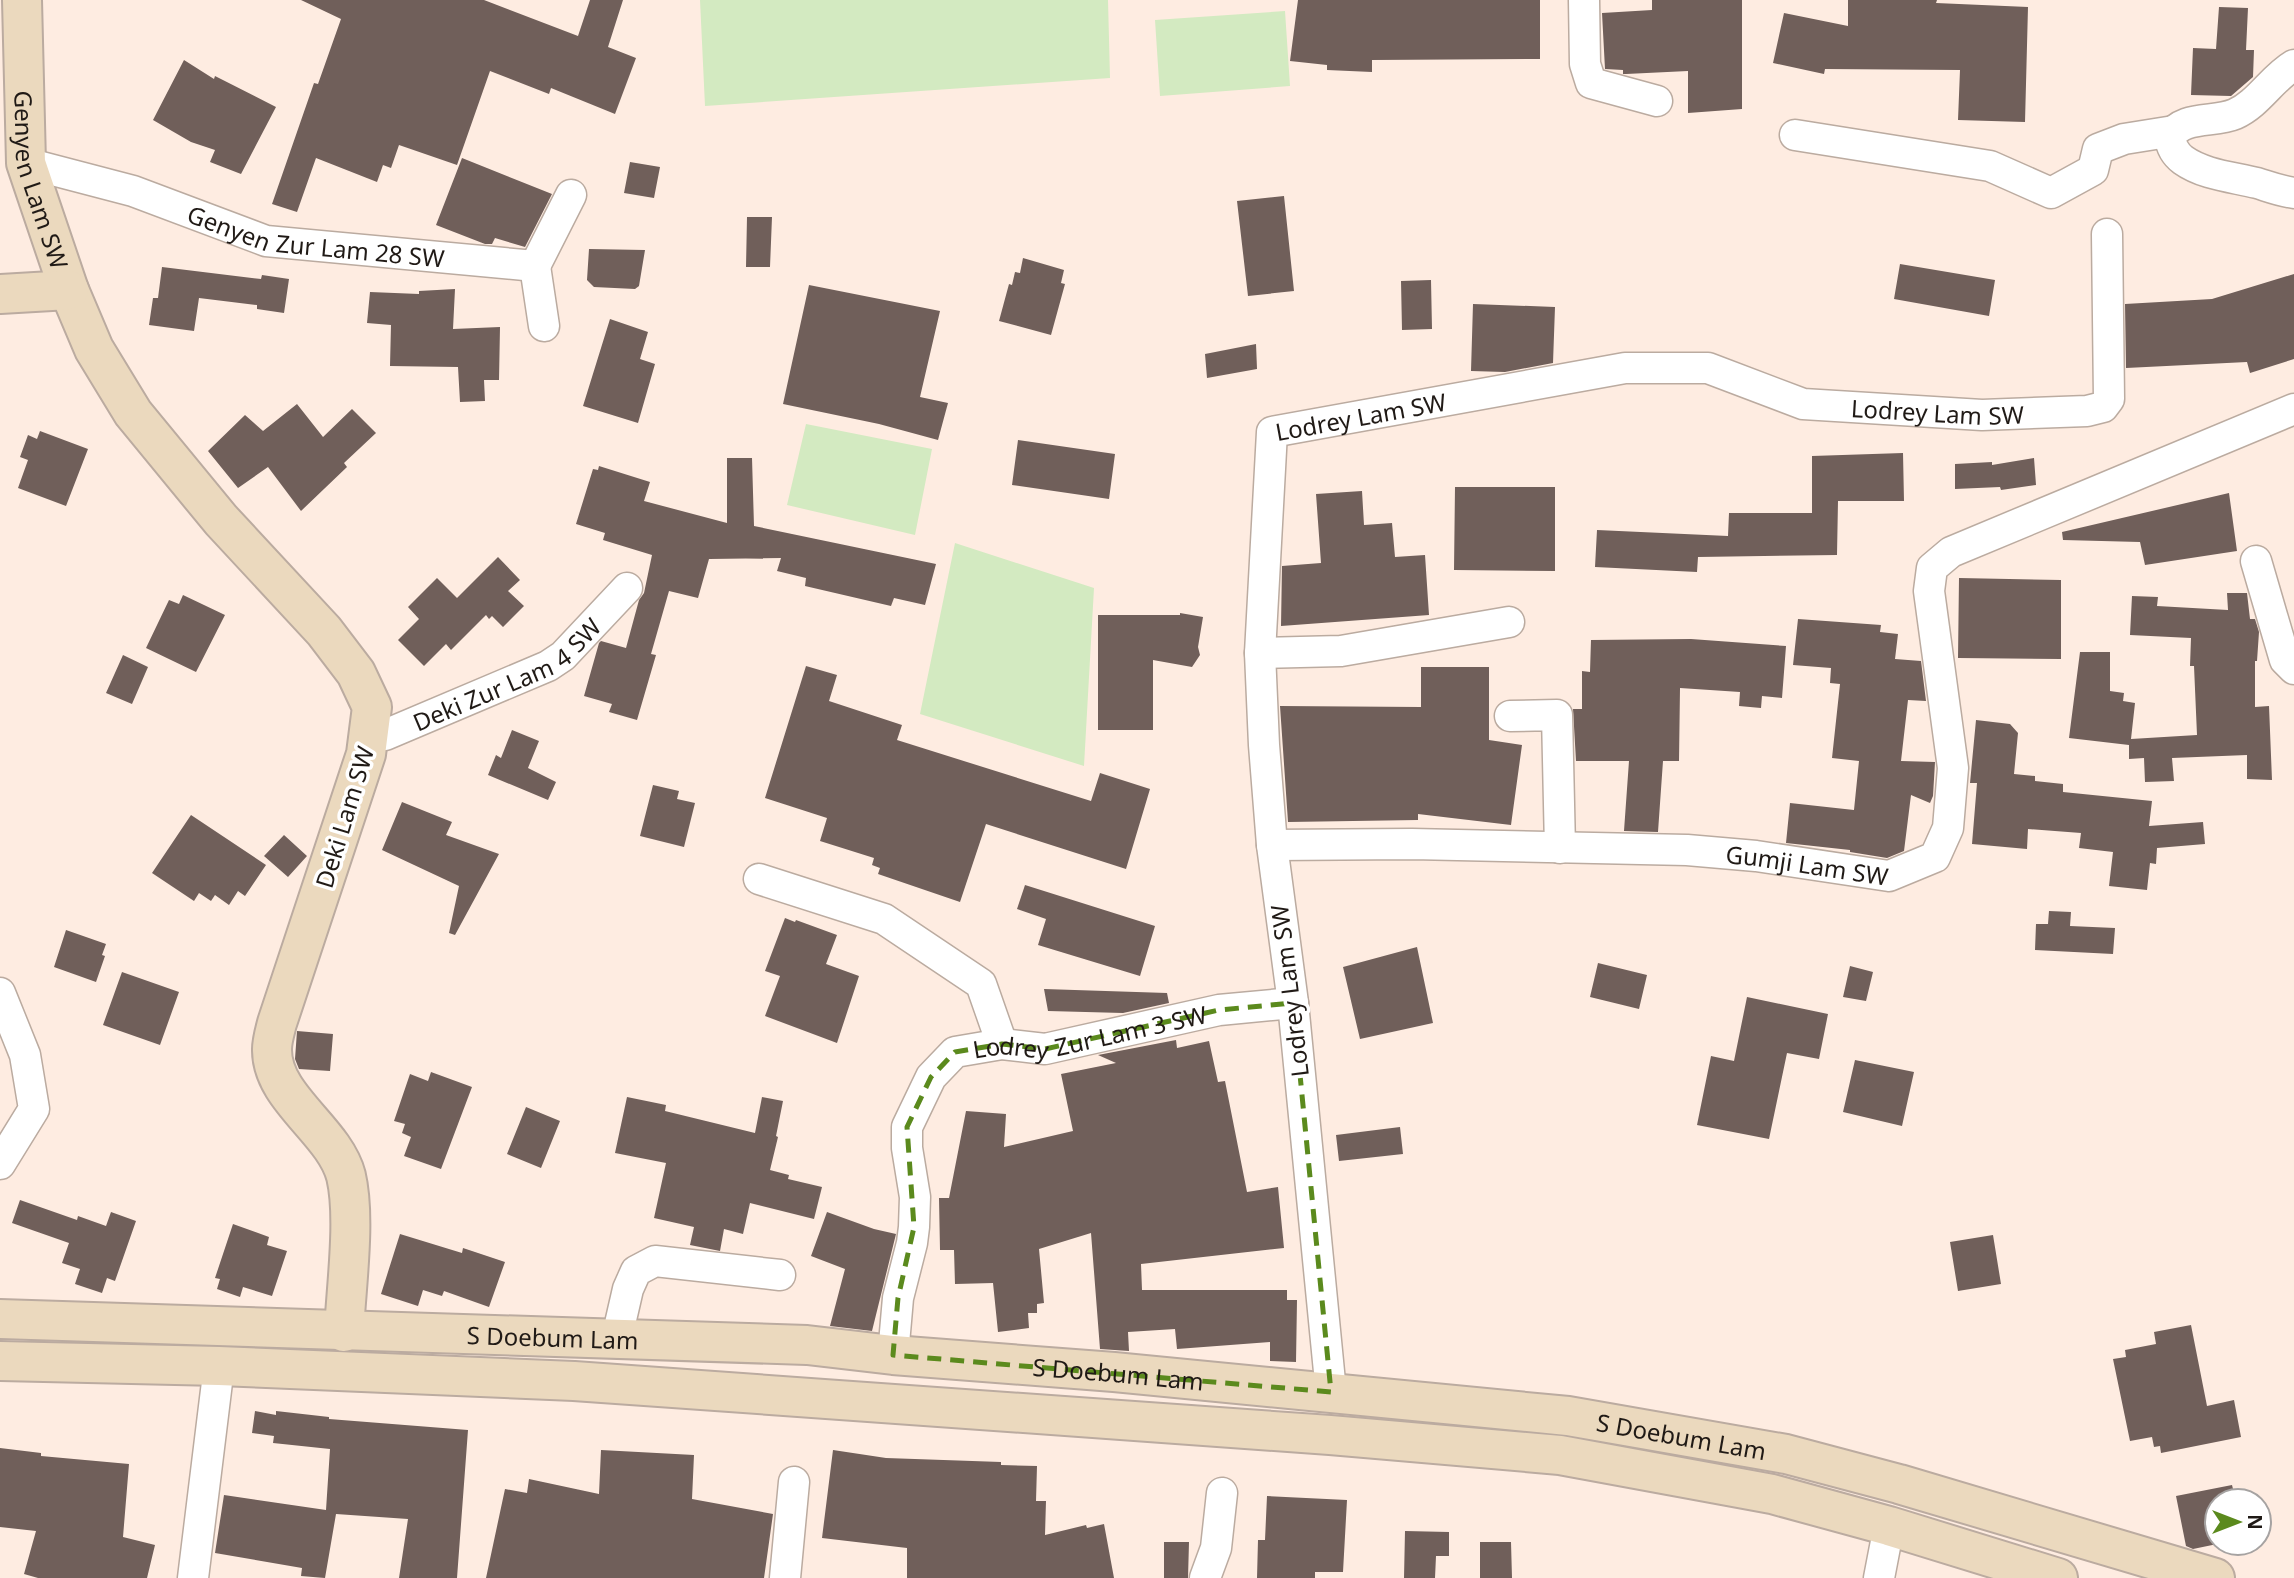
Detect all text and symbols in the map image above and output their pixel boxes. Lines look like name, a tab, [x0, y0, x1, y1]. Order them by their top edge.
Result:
street label: Genyen Lam SW	[8, 90, 77, 274]
street label: Genyen Zur Lam 28 SW	[183, 197, 446, 274]
street label: Lodrey Lam SW	[1272, 384, 1449, 448]
street label: Lodrey Lam SW	[1850, 390, 2025, 431]
street label: Deki Zur Lam 4 SW	[407, 610, 608, 738]
street label: Deki Lam SW	[307, 741, 381, 892]
street label: Gumji Lam SW	[1725, 837, 1891, 892]
street label: Lodrey Lam SW	[1262, 902, 1316, 1079]
street label: Lodrey Zur Lam 3 SW	[970, 997, 1210, 1066]
street label: S Doebum Lam	[466, 1318, 639, 1356]
street label: S Doebum Lam	[1031, 1349, 1205, 1397]
street label: S Doebum Lam	[1594, 1405, 1769, 1467]
north arrow	[2203, 1487, 2273, 1557]
text: N	[2242, 1514, 2268, 1530]

